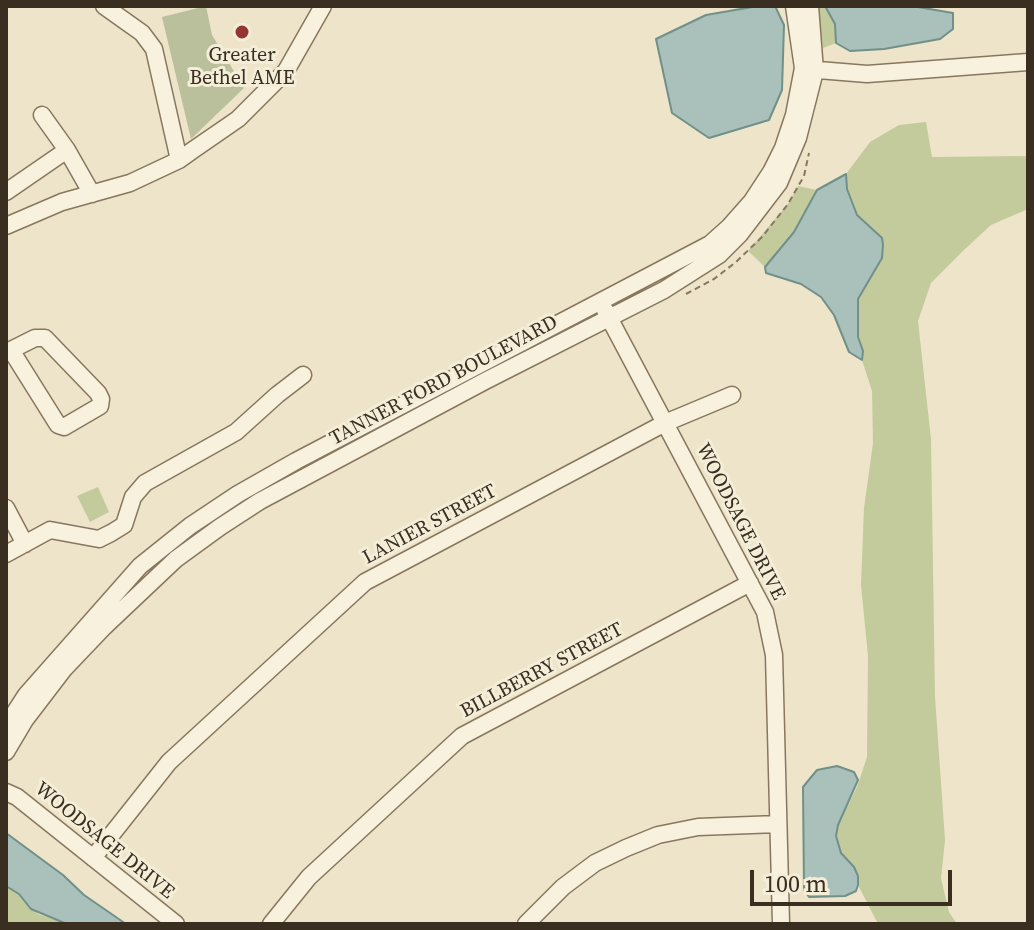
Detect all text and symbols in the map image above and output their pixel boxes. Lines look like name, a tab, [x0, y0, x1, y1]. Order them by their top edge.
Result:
marker: Greater Bethel AME	[233, 23, 251, 41]
place label: Greater Bethel AME	[189, 44, 295, 91]
street label: TANNER FORD BOULEVARD	[326, 311, 562, 451]
street label: WOODSAGE DRIVE	[690, 440, 790, 604]
street label: LANIER STREET	[359, 480, 501, 570]
street label: BILLBERRY STREET	[457, 618, 627, 724]
street label: WOODSAGE DRIVE	[29, 777, 179, 905]
scale bar	[754, 854, 956, 904]
text: 100 m	[764, 867, 827, 900]

